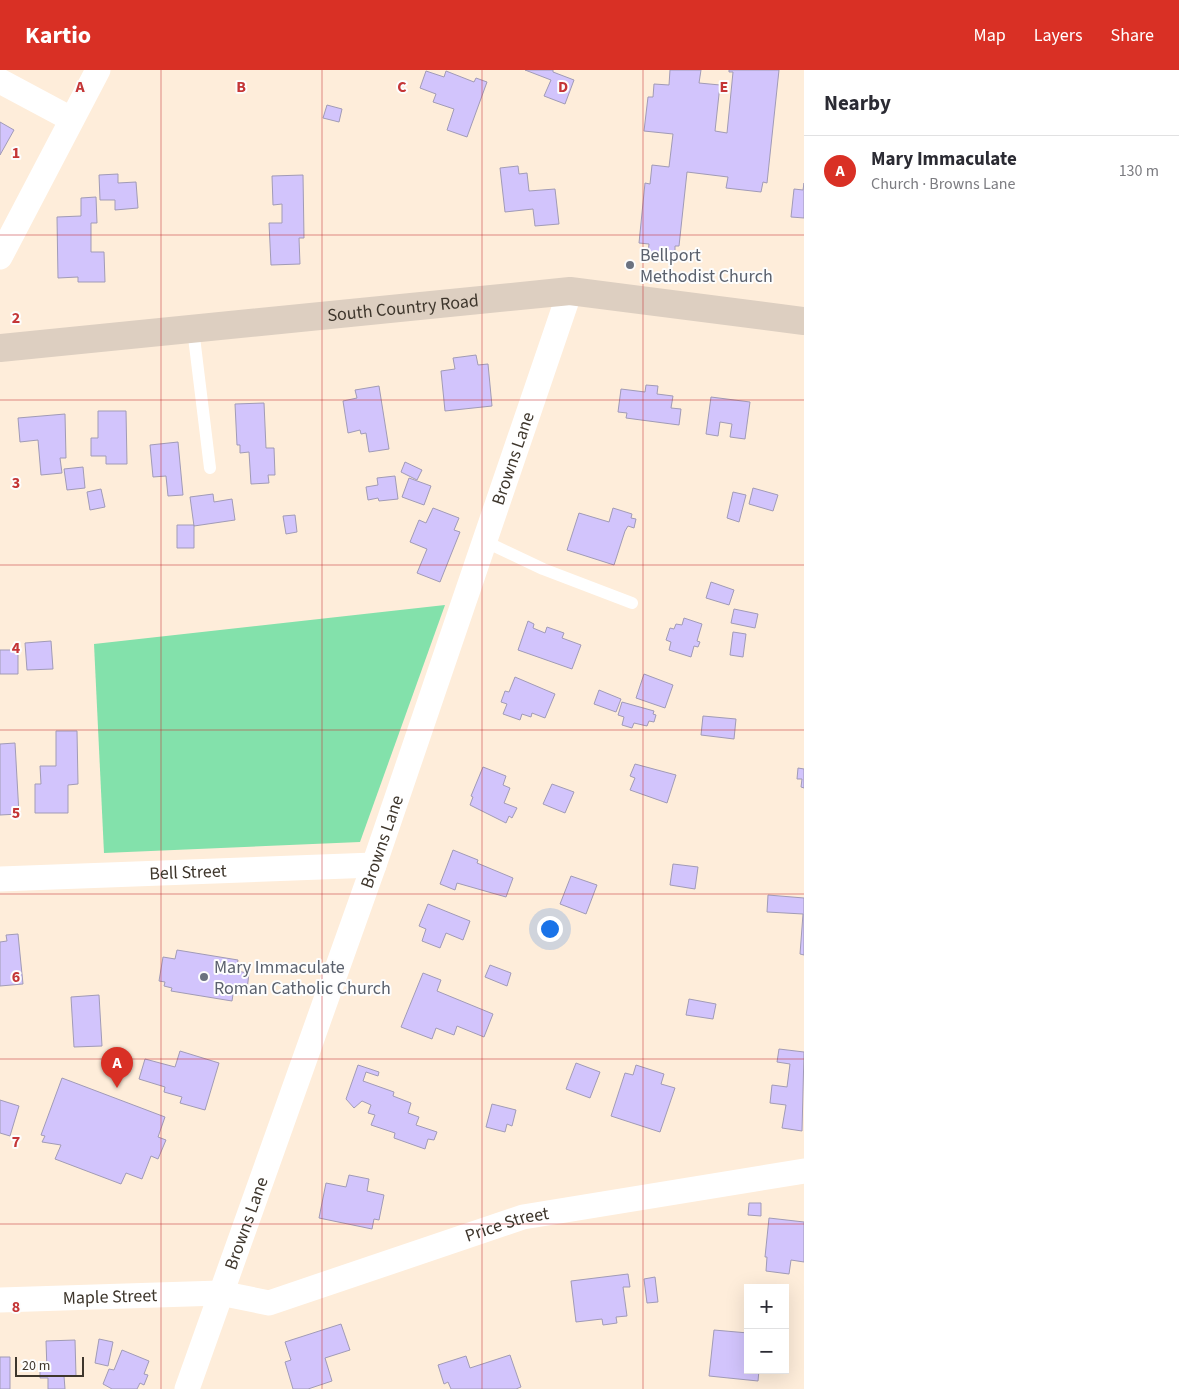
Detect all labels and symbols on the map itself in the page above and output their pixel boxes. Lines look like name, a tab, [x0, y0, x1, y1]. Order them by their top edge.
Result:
text: A	[74, 76, 85, 98]
text: B	[236, 76, 246, 98]
text: C	[397, 76, 407, 98]
text: D	[558, 76, 568, 98]
text: E	[720, 76, 728, 98]
text: 1	[12, 142, 20, 164]
place label: Bellport Methodist Church	[640, 243, 773, 289]
marker: Bellport Methodist Church	[624, 259, 636, 271]
street label: South Country Road	[326, 288, 480, 328]
text: 2	[12, 307, 20, 329]
street label: Browns Lane	[485, 408, 540, 508]
text: 3	[12, 472, 20, 494]
text: 4	[12, 637, 21, 659]
street label: Browns Lane	[354, 792, 409, 892]
text: 5	[12, 802, 20, 824]
street label: Bell Street	[149, 858, 227, 886]
your location	[537, 916, 563, 942]
place label: Mary Immaculate Roman Catholic Church	[214, 955, 391, 1001]
text: 6	[12, 966, 20, 988]
marker: Mary Immaculate Roman Catholic Church	[198, 971, 210, 983]
pin: A	[101, 1047, 133, 1088]
text: 7	[12, 1131, 20, 1153]
street label: Browns Lane	[218, 1173, 274, 1273]
street label: Price Street	[462, 1200, 551, 1248]
street label: Maple Street	[62, 1283, 158, 1310]
text: 8	[12, 1296, 20, 1318]
scale bar	[15, 1354, 84, 1377]

